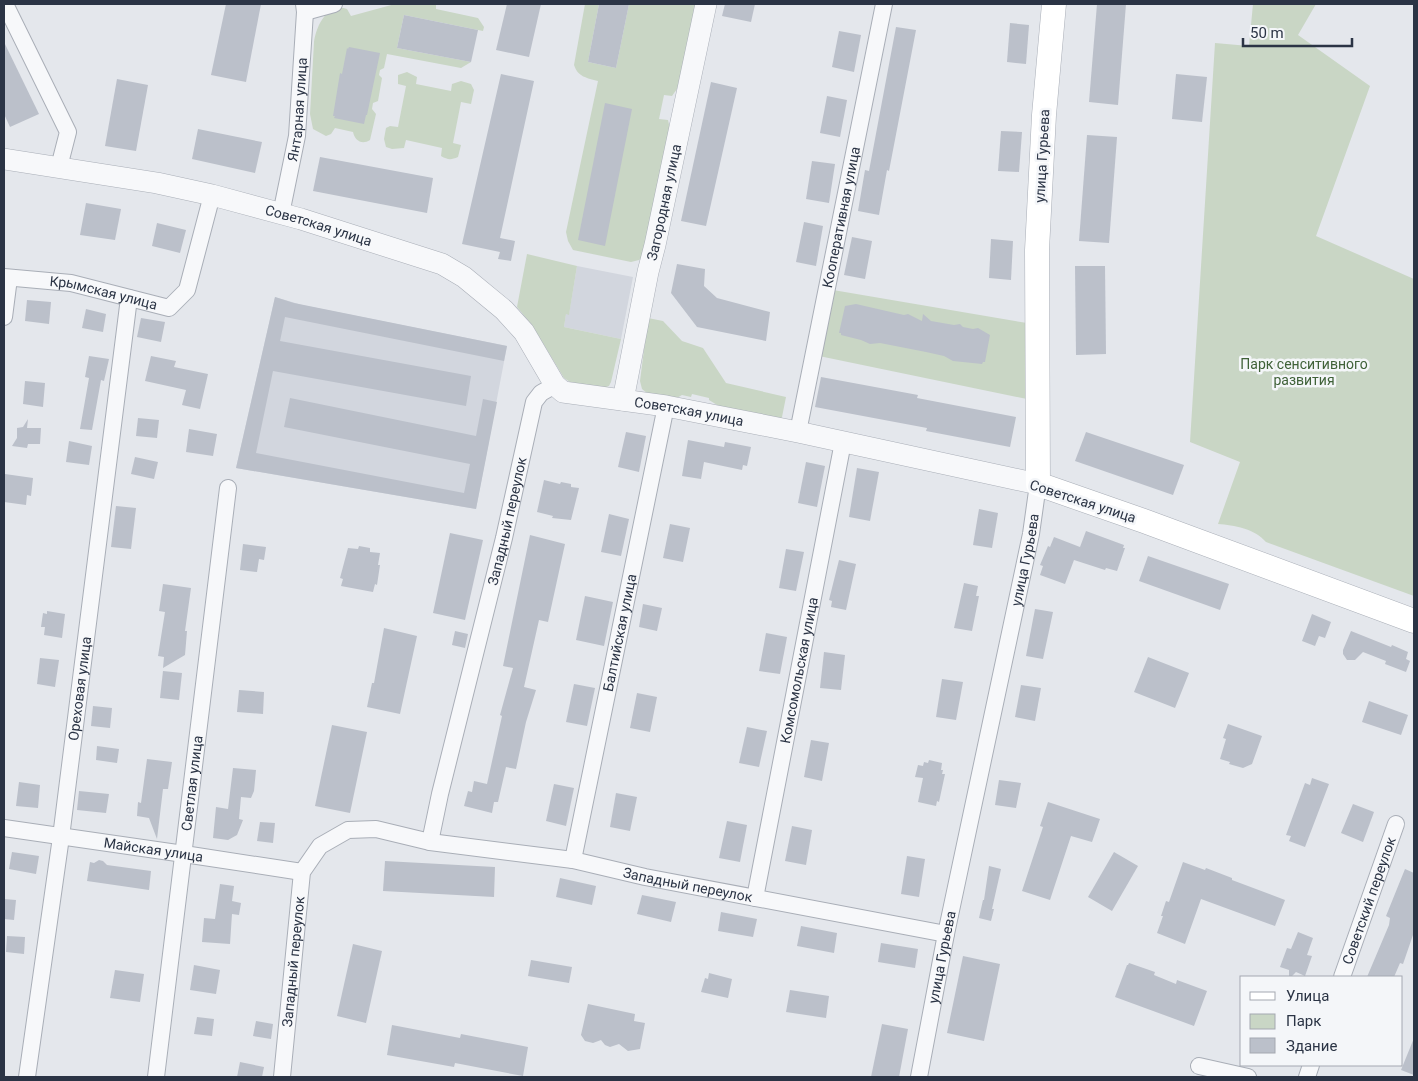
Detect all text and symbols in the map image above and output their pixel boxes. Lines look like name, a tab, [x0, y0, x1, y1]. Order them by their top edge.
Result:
scale bar	[1243, 15, 1352, 47]
text: 50 m	[1250, 24, 1284, 42]
street label: Янтарная улица	[284, 57, 310, 163]
street label: улица Гурьева	[1032, 109, 1052, 203]
street label: Загородная улица	[643, 142, 684, 262]
street label: Кооперативная улица	[819, 145, 863, 289]
street label: Советская улица	[263, 202, 374, 249]
street label: Крымская улица	[49, 273, 159, 313]
park label: Парк сенситивного развития	[1240, 356, 1368, 388]
street label: Советская улица	[633, 394, 745, 429]
street label: Западный переулок	[484, 455, 530, 587]
street label: Советская улица	[1028, 476, 1138, 526]
street label: улица Гурьева	[1008, 513, 1042, 608]
street label: Балтийская улица	[600, 573, 639, 693]
street label: Комсомольская улица	[777, 596, 821, 745]
street label: Ореховая улица	[65, 635, 94, 742]
street label: Светлая улица	[178, 735, 206, 832]
street label: Советский переулок	[1339, 834, 1399, 966]
street label: Майская улица	[103, 835, 204, 865]
street label: Западный переулок	[622, 864, 754, 905]
street label: Западный переулок	[279, 895, 308, 1028]
street label: улица Гурьева	[925, 909, 959, 1005]
legend	[1240, 976, 1403, 1066]
text: Улица	[1286, 987, 1329, 1005]
text: Парк	[1286, 1012, 1321, 1030]
text: Здание	[1286, 1037, 1337, 1055]

